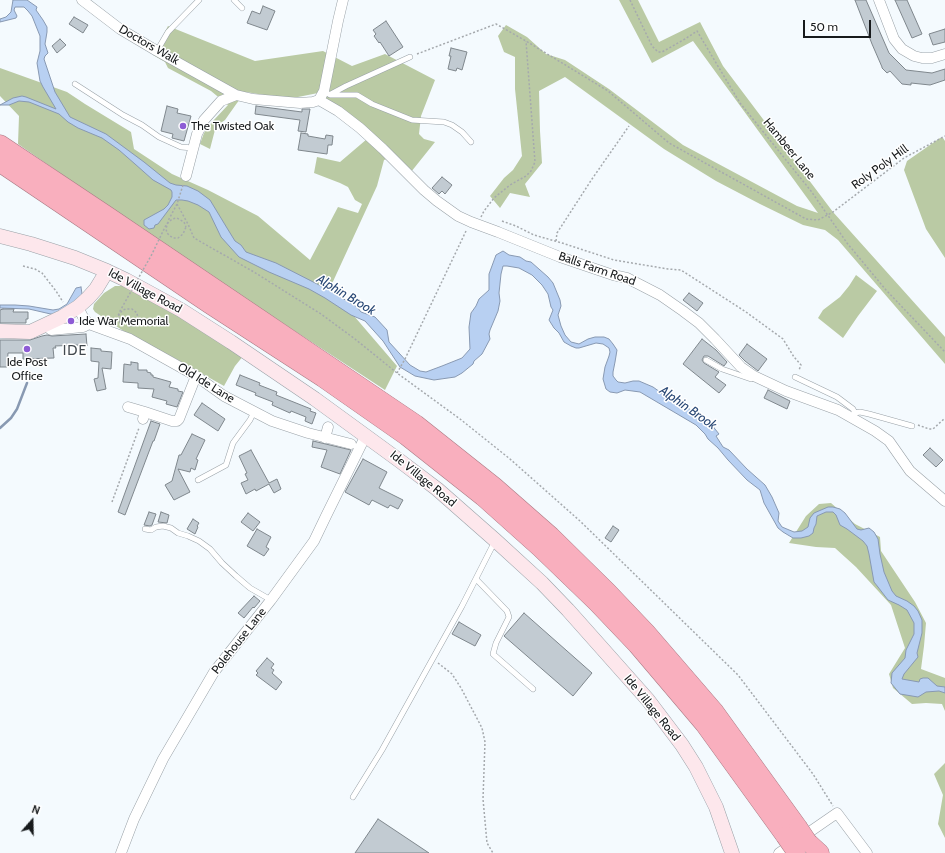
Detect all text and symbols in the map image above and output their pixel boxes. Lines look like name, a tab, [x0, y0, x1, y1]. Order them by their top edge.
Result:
scale bar	[805, 12, 873, 38]
text: 50 m	[810, 19, 838, 34]
street label: Doctors Walk	[116, 22, 182, 68]
street label: Hambeer Lane	[760, 115, 818, 183]
place label: The Twisted Oak	[191, 119, 274, 133]
marker: The Twisted Oak	[178, 121, 188, 131]
street label: Roly Poly Hill	[849, 142, 911, 192]
street label: Balls Farm Road	[557, 249, 637, 289]
street label: Ide Village Road	[106, 266, 184, 316]
water label: Alphin Brook	[314, 271, 378, 319]
place label: Ide War Memorial	[79, 314, 168, 328]
marker: Ide War Memorial	[66, 316, 76, 326]
district label: IDE	[63, 343, 87, 359]
marker: Ide Post Office	[22, 344, 32, 354]
place label: Ide Post Office	[7, 355, 47, 383]
street label: Old Ide Lane	[175, 360, 237, 406]
water label: Alphin Brook	[657, 383, 719, 433]
street label: Ide Village Road	[387, 448, 459, 510]
street label: Polehouse Lane	[209, 605, 269, 677]
street label: Ide Village Road	[621, 672, 683, 744]
north arrow	[12, 801, 52, 841]
text: N	[30, 802, 42, 818]

